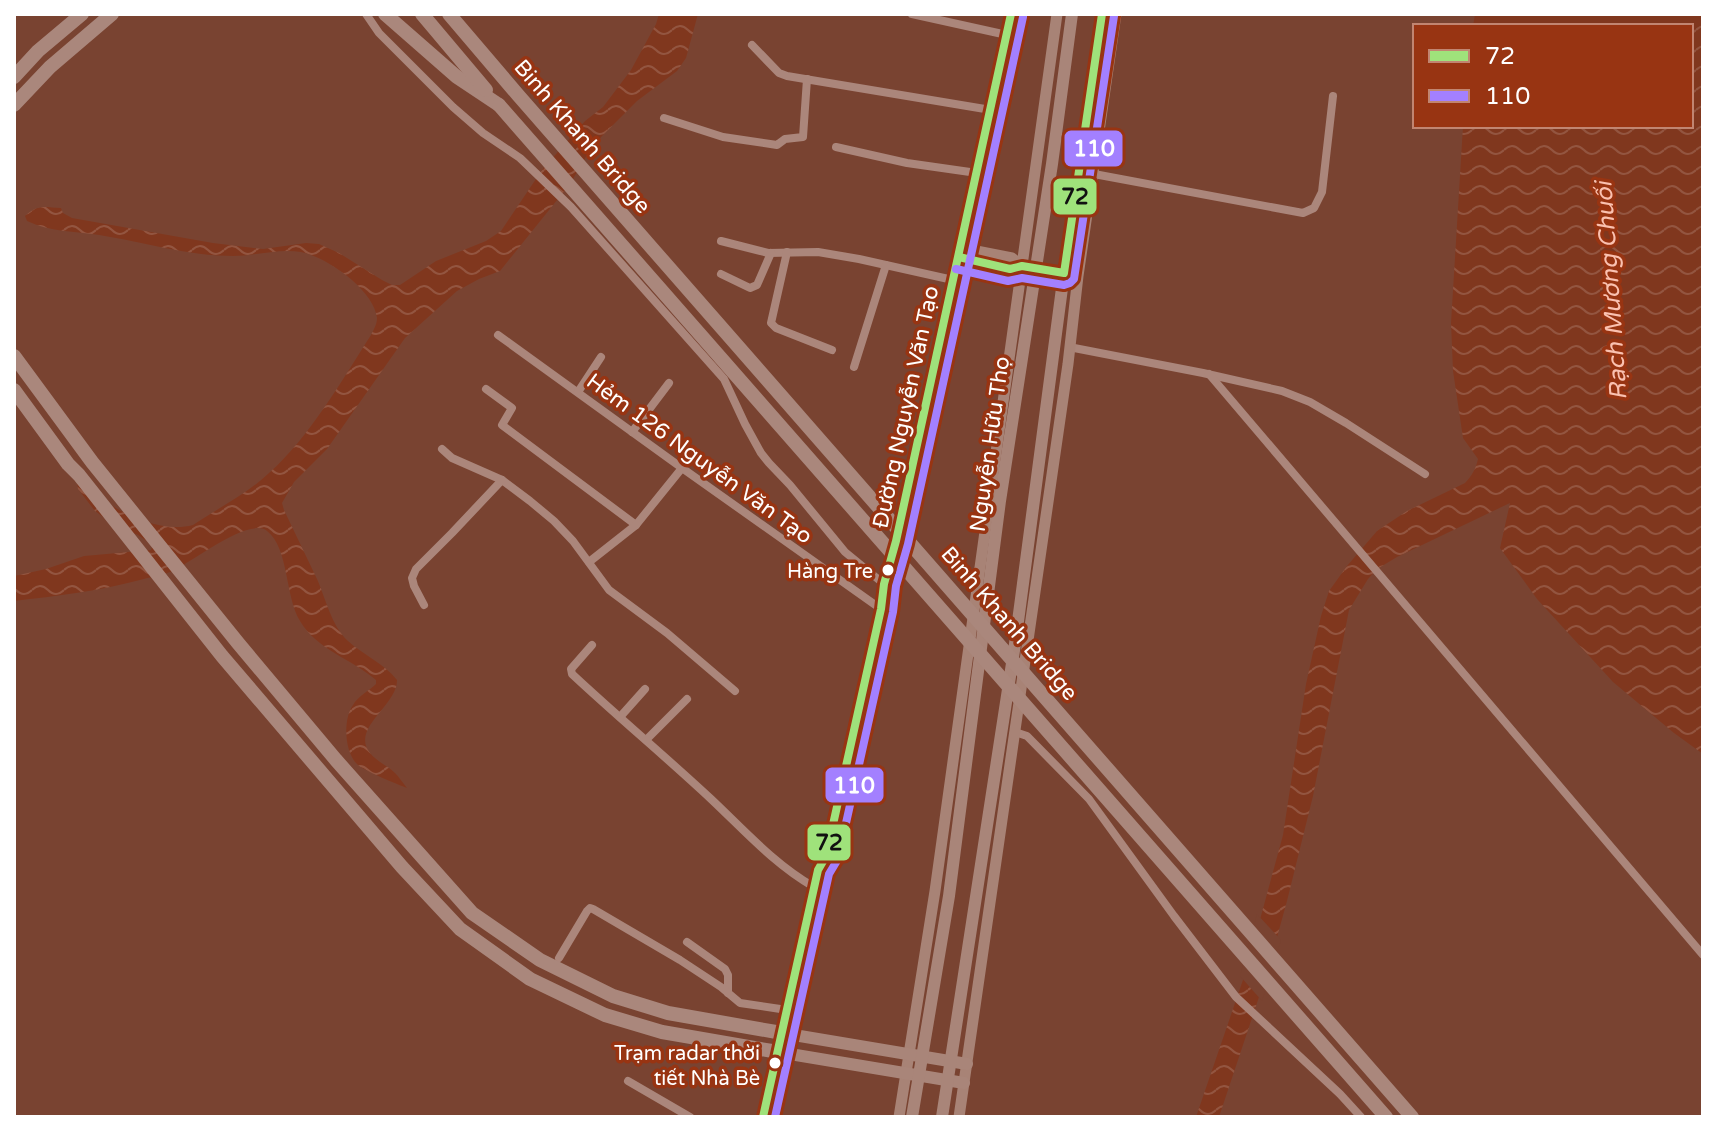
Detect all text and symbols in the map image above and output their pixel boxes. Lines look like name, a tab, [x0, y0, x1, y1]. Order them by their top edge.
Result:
legend	[1413, 24, 1693, 128]
text: 72	[1485, 42, 1515, 71]
street label: Binh Khanh Bridge	[508, 54, 656, 219]
text: 110	[1485, 82, 1530, 111]
line badge: 110	[1063, 129, 1124, 168]
text: 110	[1073, 136, 1115, 162]
line badge: 72	[1052, 177, 1098, 216]
water label: Rạch Mương Chuối	[1589, 178, 1634, 401]
text: 72	[1061, 184, 1089, 210]
street label: Đường Nguyễn Văn Tạo	[868, 284, 944, 531]
street label: Nguyễn Hữu Thọ	[965, 355, 1015, 534]
street label: Hẻm 126 Nguyễn Văn Tạo	[581, 368, 817, 549]
street label: Binh Khanh Bridge	[935, 541, 1083, 706]
place label: Hàng Tre	[787, 560, 873, 584]
marker: Hàng Tre	[880, 562, 896, 578]
line badge: 110	[824, 766, 885, 804]
text: 110	[833, 773, 875, 799]
line badge: 72	[806, 823, 852, 862]
text: 72	[815, 830, 843, 856]
place label: Trạm radar thời tiết Nhà Bè	[614, 1042, 760, 1091]
marker: Trạm radar thời tiết Nhà Bè	[767, 1055, 783, 1071]

